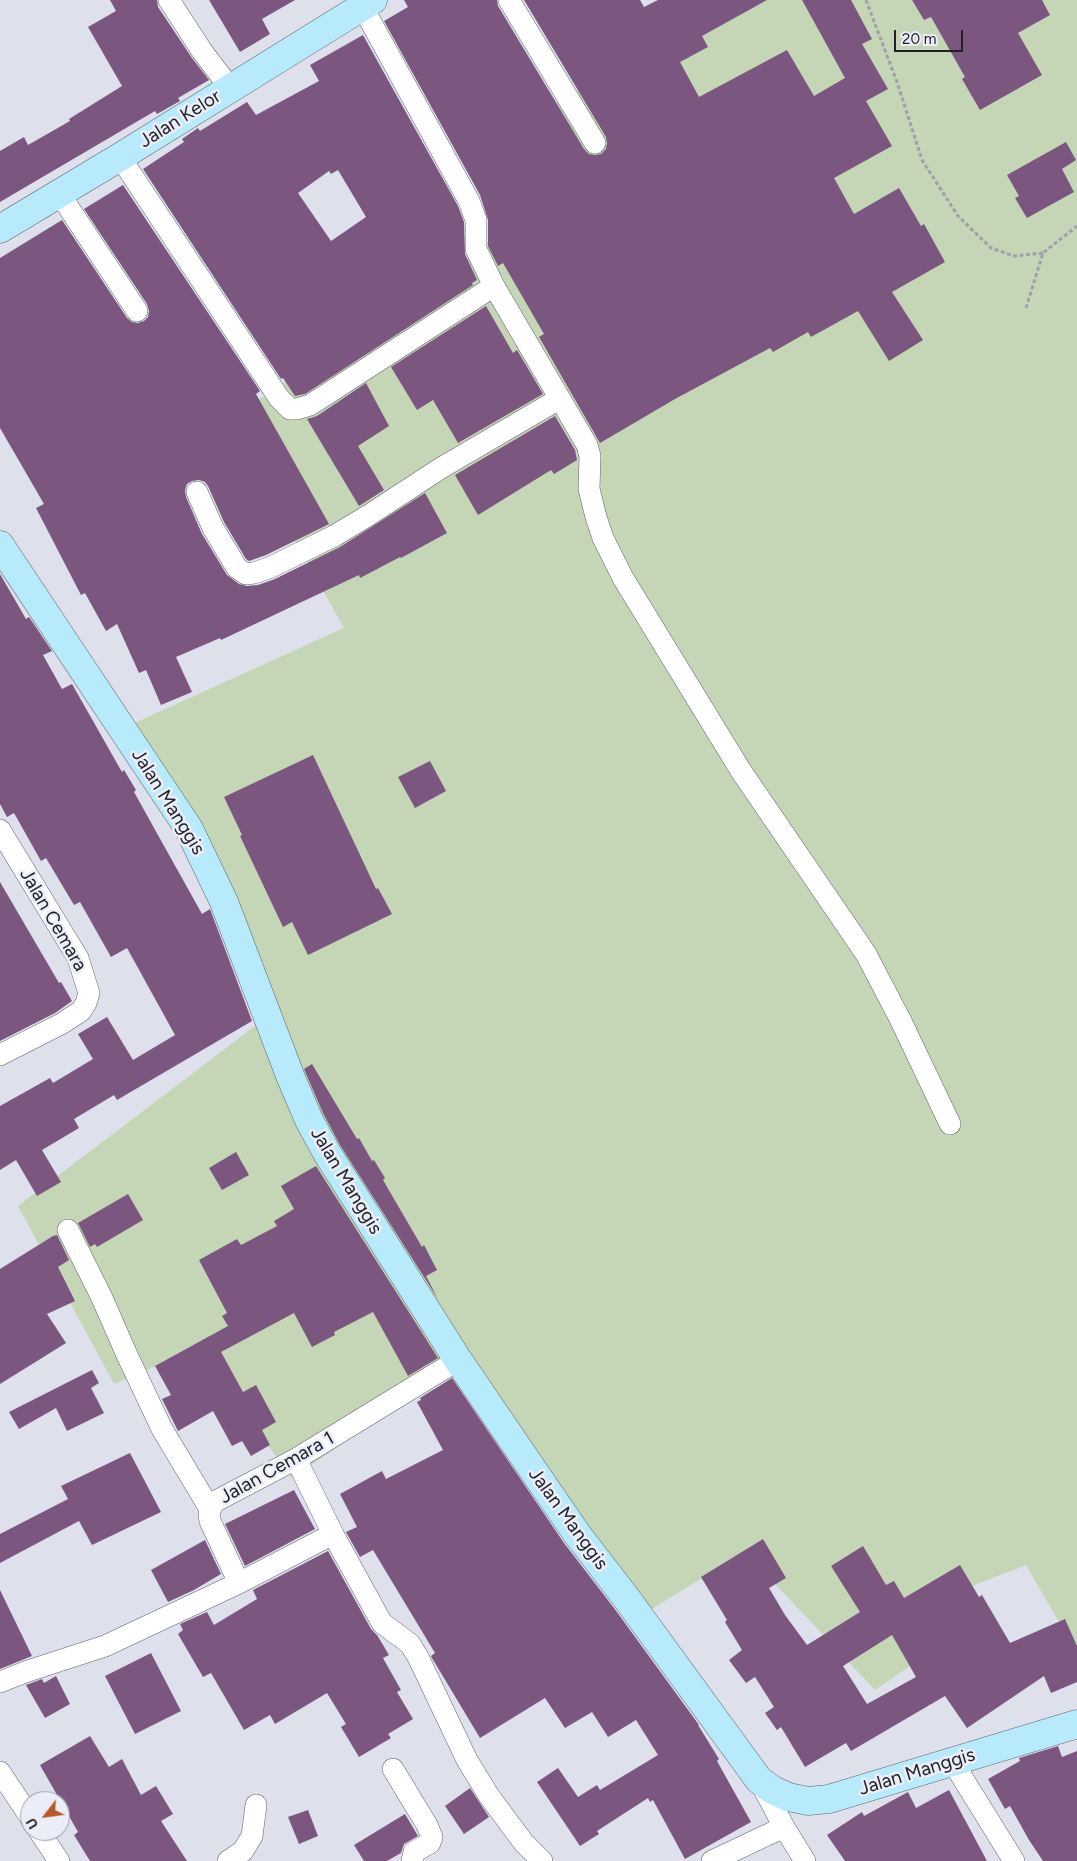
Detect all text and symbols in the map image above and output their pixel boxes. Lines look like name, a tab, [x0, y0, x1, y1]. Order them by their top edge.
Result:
scale bar	[897, 20, 966, 52]
text: 20 m	[902, 30, 936, 48]
street label: Jalan Kelor	[135, 85, 225, 153]
street label: Jalan Manggis	[126, 745, 210, 859]
street label: Jalan Cemara	[14, 865, 92, 975]
street label: Jalan Manggis	[305, 1123, 387, 1239]
street label: Jalan Cemara 1	[216, 1427, 338, 1509]
street label: Jalan Manggis	[523, 1464, 613, 1574]
street label: Jalan Manggis	[856, 1743, 978, 1801]
north arrow	[20, 1791, 70, 1841]
text: U	[23, 1815, 42, 1832]

